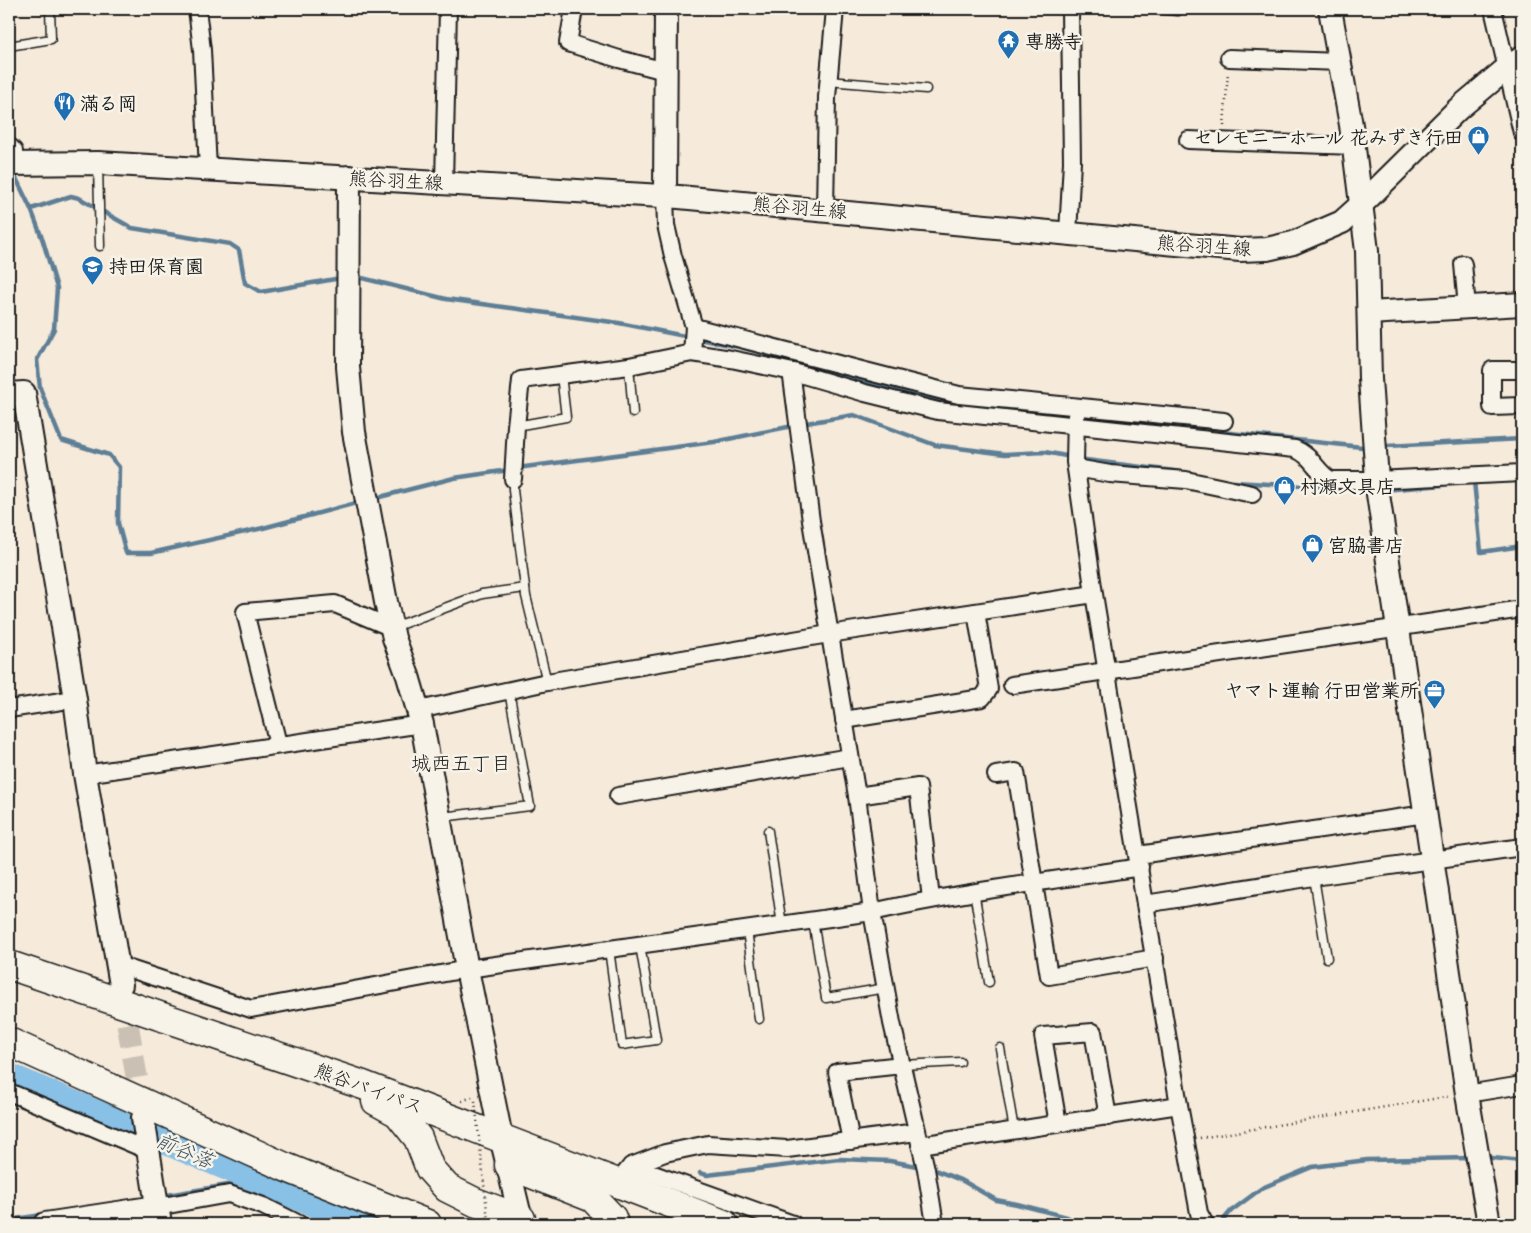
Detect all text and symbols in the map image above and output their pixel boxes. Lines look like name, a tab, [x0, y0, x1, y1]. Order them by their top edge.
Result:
place label: 専勝寺	[1025, 28, 1082, 54]
temple icon: 専勝寺	[997, 29, 1021, 60]
place label: 滿る岡	[80, 90, 137, 116]
restaurant icon: 滿る岡	[52, 91, 76, 122]
place label: セレモニーホール 花みずき行田	[1194, 124, 1463, 150]
shop icon: セレモニーホール 花みずき行田	[1467, 125, 1491, 156]
street label: 熊谷羽生線	[348, 165, 444, 195]
street label: 熊谷羽生線	[752, 190, 848, 224]
street label: 熊谷羽生線	[1156, 229, 1252, 261]
place label: 持田保育園	[109, 253, 204, 279]
school or university icon: 持田保育園	[81, 254, 105, 285]
place label: 村瀬文具店	[1300, 473, 1395, 499]
shop icon: 村瀬文具店	[1272, 474, 1296, 505]
place label: 宮脇書店	[1328, 532, 1404, 558]
shop icon: 宮脇書店	[1300, 533, 1324, 564]
place label: ヤマト運輸 行田営業所	[1225, 677, 1419, 703]
office icon: ヤマト運輸 行田営業所	[1423, 678, 1447, 709]
district label: 城西五丁目	[411, 749, 511, 776]
street label: 熊谷バイパス	[311, 1056, 427, 1120]
water label: 前谷落	[152, 1126, 220, 1175]

